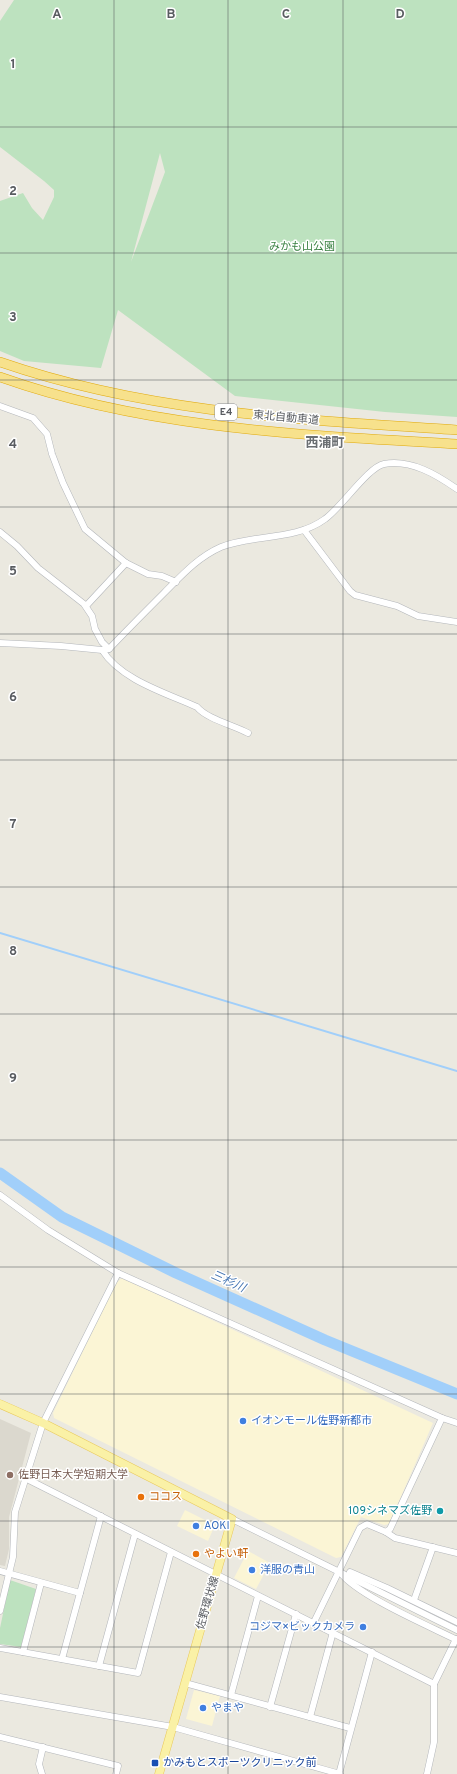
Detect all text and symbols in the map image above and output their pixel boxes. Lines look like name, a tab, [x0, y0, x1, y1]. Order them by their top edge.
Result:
text: A	[52, 7, 62, 23]
text: B	[167, 7, 176, 23]
text: C	[282, 7, 290, 23]
text: D	[395, 7, 405, 23]
text: 1	[10, 57, 16, 73]
text: 2	[9, 184, 17, 200]
park label: みかも山公園	[269, 240, 335, 254]
text: 3	[9, 310, 17, 326]
road number: E4	[215, 404, 237, 420]
street label: 東北自動車道	[253, 408, 319, 428]
district label: 西浦町	[305, 435, 345, 452]
text: 4	[9, 437, 17, 453]
text: 5	[9, 564, 17, 580]
text: 6	[9, 690, 17, 706]
text: 7	[10, 817, 17, 833]
text: 8	[9, 944, 17, 960]
text: 9	[9, 1071, 17, 1087]
water label: 三杉川	[208, 1267, 250, 1297]
place label: イオンモール佐野新都市	[251, 1414, 372, 1428]
marker: イオンモール佐野新都市	[238, 1416, 248, 1426]
place label: 佐野日本大学短期大学	[18, 1468, 128, 1482]
marker: 佐野日本大学短期大学	[5, 1470, 15, 1480]
place label: ココス	[149, 1490, 182, 1504]
marker: ココス	[136, 1492, 146, 1502]
place label: 109シネマズ佐野	[348, 1504, 432, 1518]
marker: 109シネマズ佐野	[435, 1506, 445, 1516]
place label: AOKI	[204, 1519, 230, 1533]
marker: AOKI	[191, 1521, 201, 1531]
place label: やよい軒	[204, 1547, 249, 1561]
marker: やよい軒	[191, 1549, 201, 1559]
place label: 洋服の青山	[260, 1563, 315, 1577]
marker: 洋服の青山	[247, 1565, 257, 1575]
street label: 佐野環状線	[194, 1575, 222, 1631]
place label: コジマ×ビックカメラ	[249, 1620, 355, 1634]
marker: コジマ×ビックカメラ	[358, 1622, 368, 1632]
place label: やまや	[211, 1701, 244, 1715]
marker: やまや	[198, 1703, 208, 1713]
place label: かみもとスポーツクリニック前	[163, 1756, 317, 1770]
marker: かみもとスポーツクリニック前	[150, 1758, 160, 1768]

